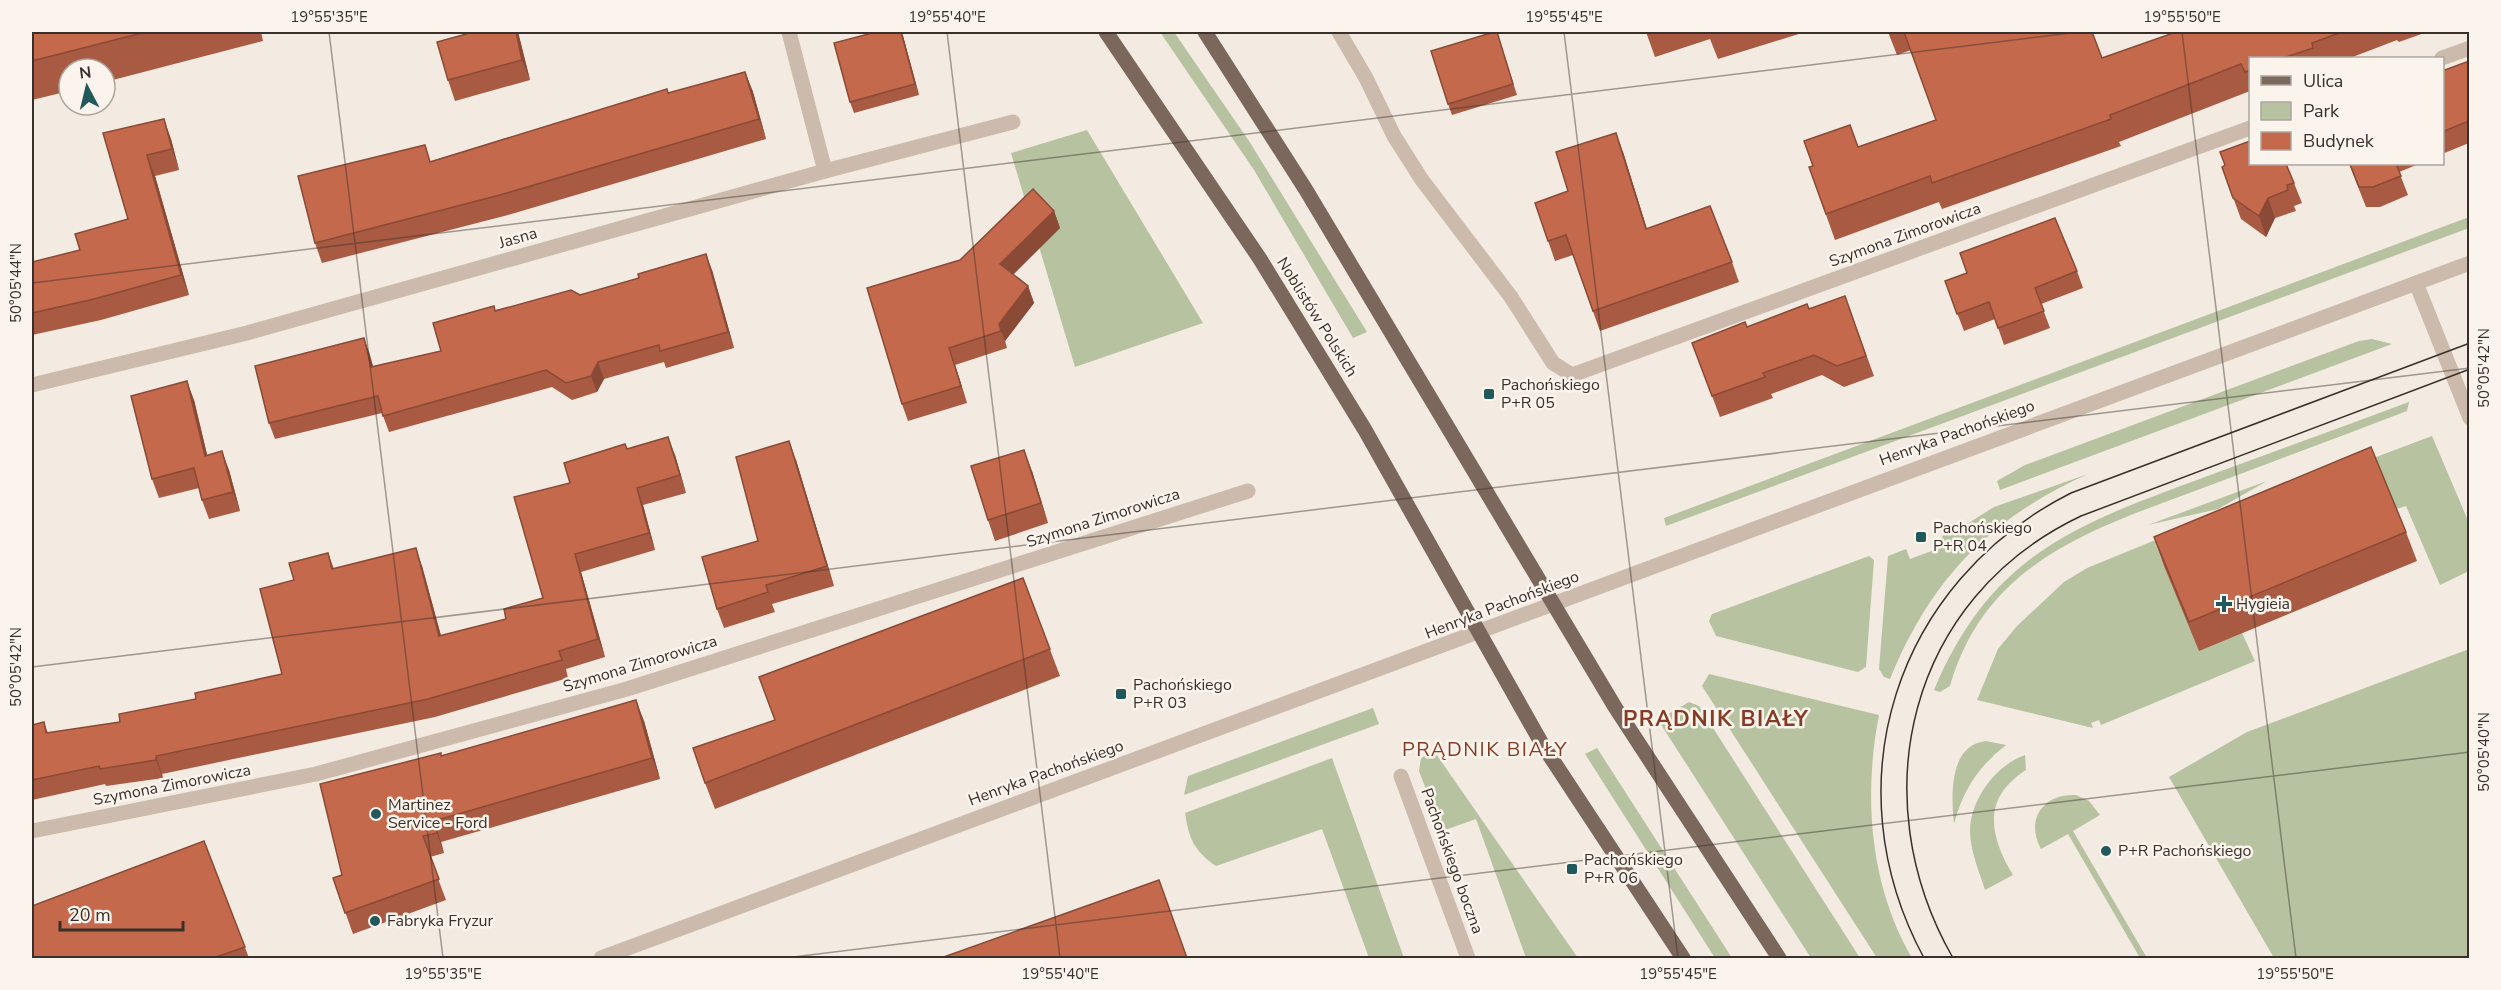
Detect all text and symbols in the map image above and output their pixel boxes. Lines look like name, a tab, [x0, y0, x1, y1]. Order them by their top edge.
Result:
text: 19°55'35"E	[290, 7, 368, 27]
text: 19°55'40"E	[908, 7, 986, 27]
text: 19°55'45"E	[1525, 7, 1603, 27]
text: 19°55'50"E	[2143, 7, 2221, 27]
north arrow	[57, 57, 117, 117]
legend	[2249, 57, 2444, 165]
text: N	[78, 61, 93, 85]
text: Ulica	[2303, 69, 2343, 93]
text: Park	[2303, 99, 2340, 123]
text: Budynek	[2303, 129, 2375, 153]
street label: Szymona Zimorowicza	[1826, 197, 1984, 273]
street label: Jasna	[495, 222, 540, 254]
text: 50°05'44"N	[6, 243, 26, 323]
street label: Noblistów Polskich	[1271, 253, 1363, 381]
text: 50°05'42"N	[2474, 328, 2494, 408]
place label: Pachońskiego P+R 05	[1501, 374, 1600, 414]
marker: Pachońskiego P+R 05	[1482, 387, 1496, 401]
street label: Henryka Pachońskiego	[1876, 395, 2038, 471]
street label: Szymona Zimorowicza	[1023, 483, 1183, 553]
place label: Pachońskiego P+R 04	[1933, 517, 2032, 557]
marker: Pachońskiego P+R 04	[1914, 530, 1928, 544]
street label: Henryka Pachońskiego	[1422, 565, 1582, 645]
place label: Hygieia	[2236, 593, 2290, 615]
marker: Hygieia	[2217, 597, 2231, 611]
text: 50°05'42"N	[6, 627, 26, 707]
street label: Szymona Zimorowicza	[560, 630, 720, 698]
place label: Pachońskiego P+R 03	[1133, 674, 1232, 714]
marker: Pachońskiego P+R 03	[1114, 687, 1128, 701]
district label: PRĄDNIK BIAŁY	[1623, 704, 1809, 734]
text: 50°05'40"N	[2474, 712, 2494, 792]
street label: Henryka Pachońskiego	[965, 735, 1127, 811]
district label: PRĄDNIK BIAŁY	[1402, 736, 1568, 763]
street label: Szymona Zimorowicza	[91, 759, 253, 811]
street label: Pachońskiego boczna	[1415, 785, 1489, 937]
place label: Martinez Service - Ford	[388, 794, 488, 834]
marker: Martinez Service - Ford	[369, 807, 383, 821]
place label: P+R Pachońskiego	[2118, 840, 2252, 862]
marker: P+R Pachońskiego	[2099, 844, 2113, 858]
place label: Pachońskiego P+R 06	[1584, 849, 1683, 889]
marker: Pachońskiego P+R 06	[1565, 862, 1579, 876]
scale bar	[60, 894, 183, 932]
text: 20 m	[69, 903, 111, 927]
place label: Fabryka Fryzur	[387, 910, 494, 932]
marker: Fabryka Fryzur	[368, 914, 382, 928]
text: 19°55'35"E	[404, 964, 482, 984]
text: 19°55'40"E	[1021, 964, 1099, 984]
text: 19°55'45"E	[1639, 964, 1717, 984]
text: 19°55'50"E	[2256, 964, 2334, 984]

